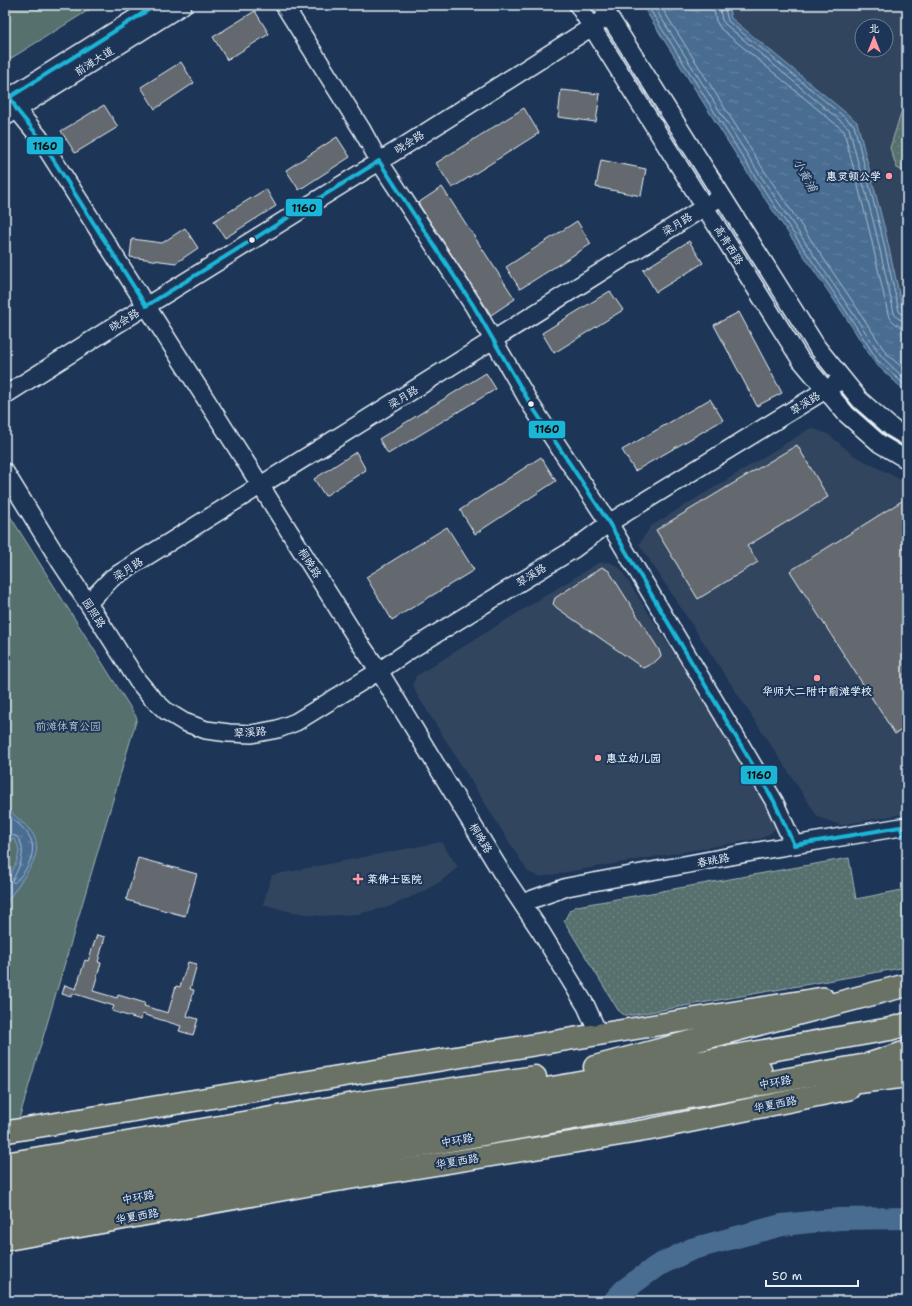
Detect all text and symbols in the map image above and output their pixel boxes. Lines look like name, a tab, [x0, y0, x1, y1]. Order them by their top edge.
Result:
north arrow	[854, 18, 894, 58]
text: 北	[869, 21, 880, 36]
street label: 前滩大道	[72, 43, 117, 79]
street label: 晓会路	[391, 127, 427, 158]
line badge: 1160	[26, 136, 64, 155]
text: 1160	[33, 139, 58, 154]
water label: 小黄浦	[789, 155, 822, 196]
place label: 惠灵顿公学	[826, 169, 881, 184]
marker: 惠灵顿公学	[884, 171, 894, 181]
line badge: 1160	[285, 198, 323, 217]
text: 1160	[292, 201, 317, 216]
street label: 梁月路	[659, 209, 695, 240]
street label: 高青西路	[711, 223, 747, 268]
unlabelled marker	[247, 235, 257, 245]
street label: 晓会路	[106, 306, 142, 335]
street label: 梁月路	[385, 382, 421, 413]
street label: 翠溪路	[787, 388, 823, 419]
unlabelled marker	[526, 399, 536, 409]
line badge: 1160	[528, 420, 566, 439]
text: 1160	[535, 422, 560, 437]
street label: 桐晚路	[294, 545, 325, 581]
street label: 梁月路	[110, 554, 146, 585]
street label: 翠溪路	[513, 560, 549, 591]
street label: 园照路	[78, 595, 109, 631]
marker: 华师大二附中前滩学校	[812, 673, 822, 683]
place label: 华师大二附中前滩学校	[762, 684, 872, 699]
park label: 前滩体育公园	[35, 719, 101, 734]
street label: 翠溪路	[233, 724, 267, 741]
place label: 惠立幼儿园	[606, 751, 661, 766]
marker: 惠立幼儿园	[593, 753, 603, 763]
line badge: 1160	[740, 765, 778, 785]
text: 1160	[747, 768, 772, 783]
street label: 桐晚路	[466, 820, 495, 856]
street label: 春眺路	[695, 850, 731, 871]
place label: 莱佛士医院	[367, 872, 422, 887]
marker: 莱佛士医院	[352, 873, 364, 885]
street label: 中环路	[758, 1072, 793, 1093]
street label: 华夏西路	[752, 1093, 798, 1116]
street label: 中环路	[440, 1130, 475, 1151]
street label: 华夏西路	[434, 1151, 480, 1172]
street label: 中环路	[121, 1187, 156, 1208]
street label: 华夏西路	[114, 1205, 160, 1228]
scale bar	[766, 1262, 858, 1288]
text: 50 m	[772, 1268, 802, 1284]

